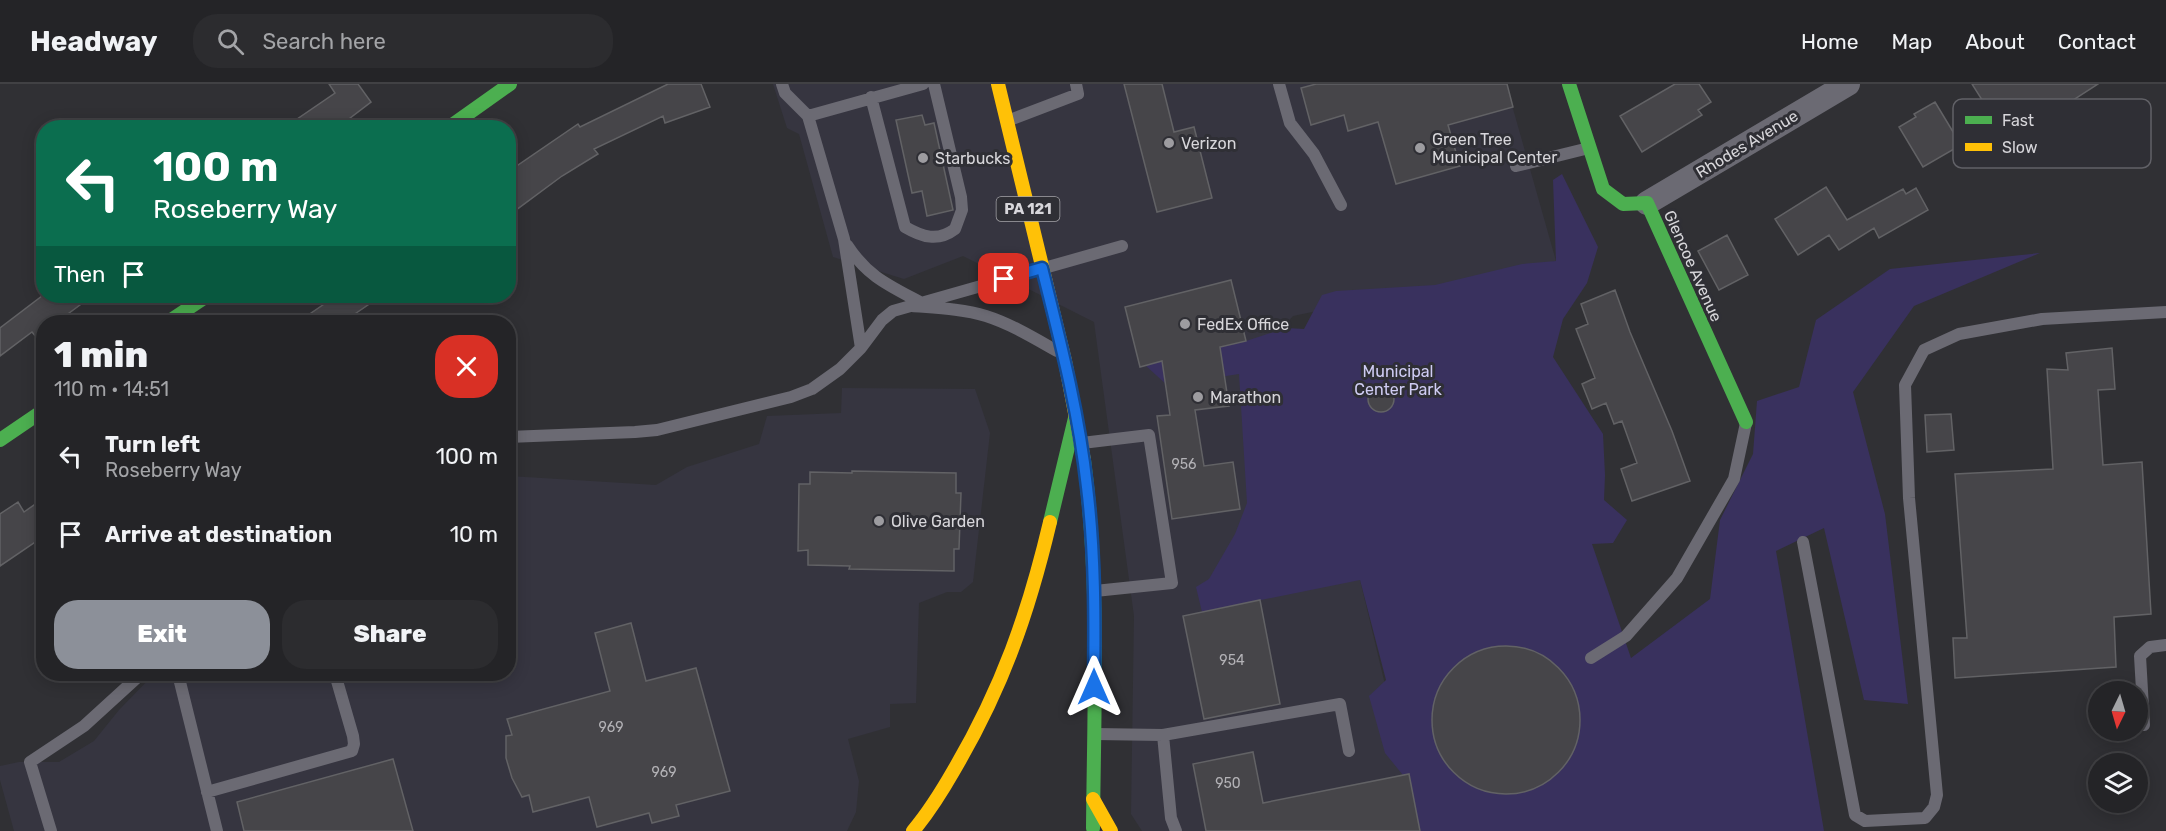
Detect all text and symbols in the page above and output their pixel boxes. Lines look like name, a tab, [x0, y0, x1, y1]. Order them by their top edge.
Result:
search box	[193, 14, 613, 68]
text: Headway	[30, 25, 157, 58]
icon: search	[214, 25, 247, 58]
text: Search here	[262, 28, 386, 55]
text: Home	[1801, 29, 1858, 54]
text: Map	[1891, 29, 1932, 54]
text: About	[1965, 29, 2025, 54]
text: Contact	[2058, 29, 2136, 54]
legend	[1953, 99, 2151, 168]
street label: Rhodes Avenue	[1693, 106, 1801, 182]
text: Fast	[2002, 111, 2034, 130]
place label: Green Tree Municipal Center	[1432, 130, 1557, 167]
place label: Verizon	[1181, 134, 1236, 153]
marker: Verizon	[1162, 136, 1176, 150]
text: Slow	[2002, 138, 2038, 157]
marker: Green Tree Municipal Center	[1413, 141, 1427, 155]
text: 100 m	[153, 142, 278, 192]
icon: left	[54, 144, 132, 222]
place label: Starbucks	[935, 149, 1010, 168]
marker: Starbucks	[916, 151, 930, 165]
text: Roseberry Way	[153, 193, 338, 225]
road number: PA 121	[996, 197, 1060, 221]
street label: Glencoe Avenue	[1660, 207, 1726, 325]
pin	[978, 253, 1029, 304]
icon: arrive	[117, 258, 150, 291]
text: Then	[54, 261, 105, 288]
icon: arrive	[987, 262, 1020, 295]
place label: FedEx Office	[1197, 315, 1289, 334]
marker: FedEx Office	[1178, 317, 1192, 331]
text: 1 min	[54, 333, 148, 376]
button: close	[435, 335, 498, 398]
park label: Municipal Center Park	[1354, 362, 1442, 399]
text: 110 m · 14:51	[54, 377, 169, 401]
place label: Marathon	[1210, 388, 1281, 407]
marker: Marathon	[1191, 390, 1205, 404]
text: Turn left	[105, 431, 200, 458]
icon: left	[54, 440, 87, 473]
text: 100 m	[436, 443, 498, 470]
house number: 956	[1171, 456, 1197, 473]
text: Roseberry Way	[105, 458, 242, 482]
place label: Olive Garden	[891, 512, 985, 531]
marker: Olive Garden	[872, 514, 886, 528]
icon: arrive	[54, 518, 87, 551]
text: Arrive at destination	[105, 521, 332, 548]
text: 10 m	[450, 521, 498, 548]
button: Exit	[54, 600, 270, 669]
button: Share	[282, 600, 498, 669]
house number: 954	[1219, 652, 1245, 669]
position arrow	[1062, 655, 1126, 719]
north arrow	[2088, 681, 2148, 741]
map controls	[2088, 681, 2148, 813]
house number: 969	[599, 719, 623, 736]
button: layers	[2088, 753, 2148, 813]
house number: 969	[652, 764, 676, 781]
house number: 950	[1215, 775, 1241, 792]

